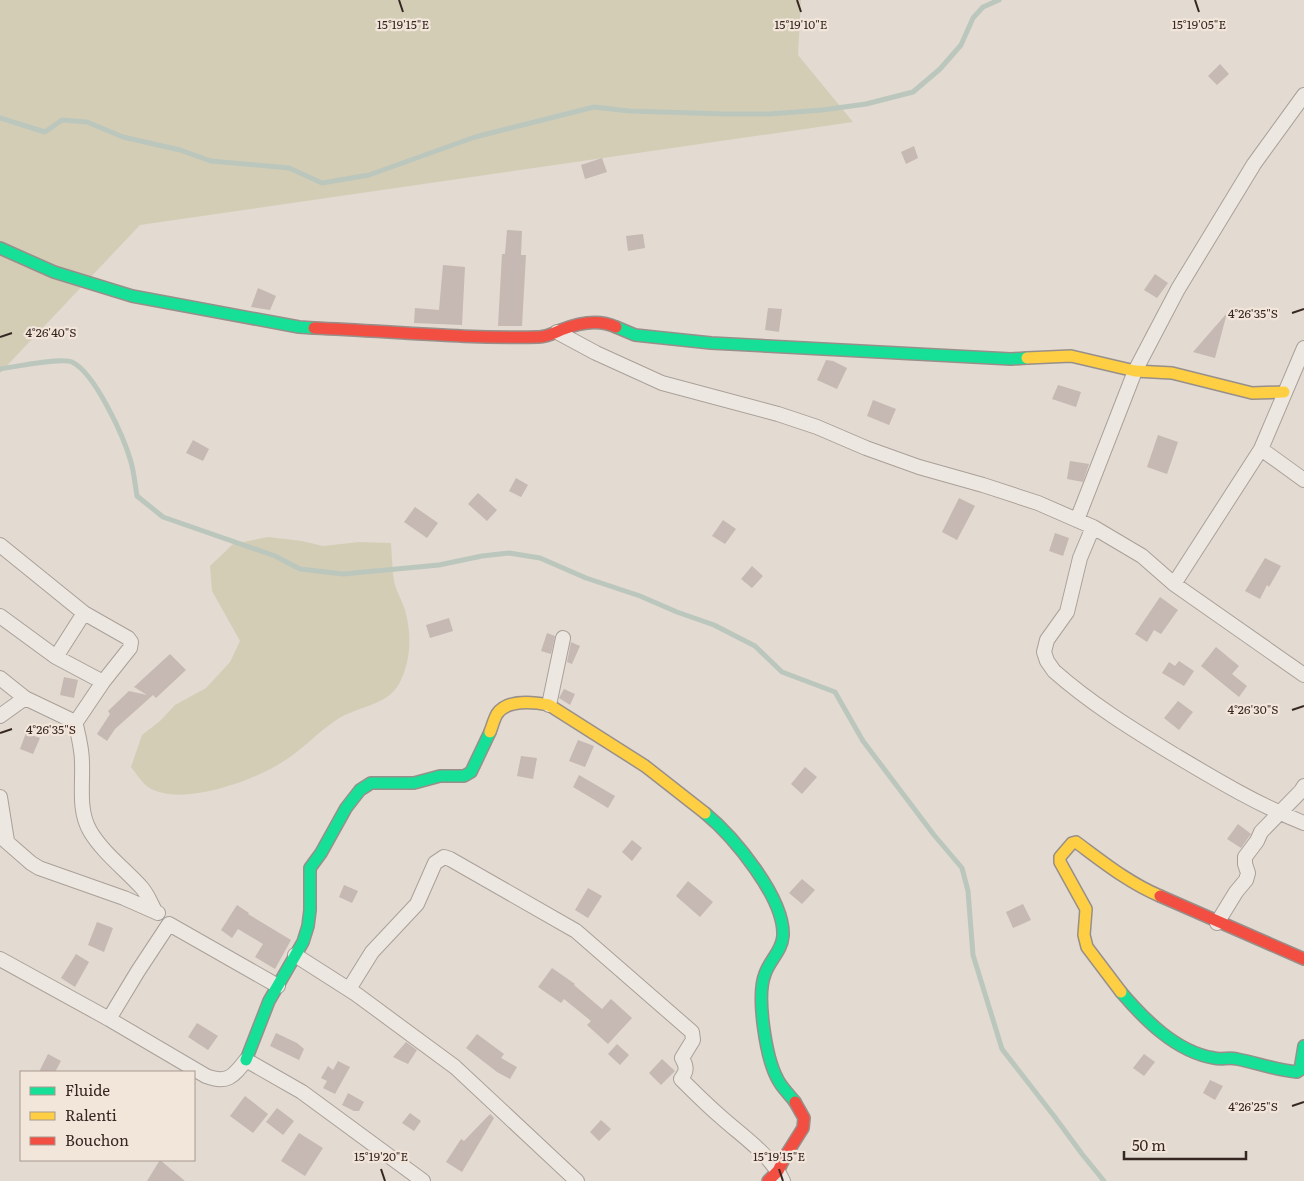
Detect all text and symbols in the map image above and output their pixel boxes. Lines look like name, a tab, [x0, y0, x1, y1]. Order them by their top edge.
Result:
text: 15°19'15"E	[377, 15, 429, 33]
text: 15°19'10"E	[774, 15, 828, 33]
text: 15°19'05"E	[1172, 15, 1226, 33]
text: 4°26'35"S	[1228, 304, 1278, 322]
text: 4°26'40"S	[25, 323, 77, 341]
text: 4°26'30"S	[1228, 700, 1278, 718]
text: 4°26'35"S	[26, 720, 76, 738]
legend	[20, 1071, 195, 1161]
text: Fluide	[65, 1078, 110, 1101]
text: 4°26'25"S	[1228, 1097, 1278, 1115]
text: Ralenti	[65, 1103, 117, 1126]
text: Bouchon	[65, 1128, 129, 1151]
scale bar	[1124, 1128, 1246, 1160]
text: 50 m	[1132, 1133, 1166, 1156]
text: 15°19'20"E	[354, 1147, 408, 1165]
text: 15°19'15"E	[753, 1147, 805, 1165]

